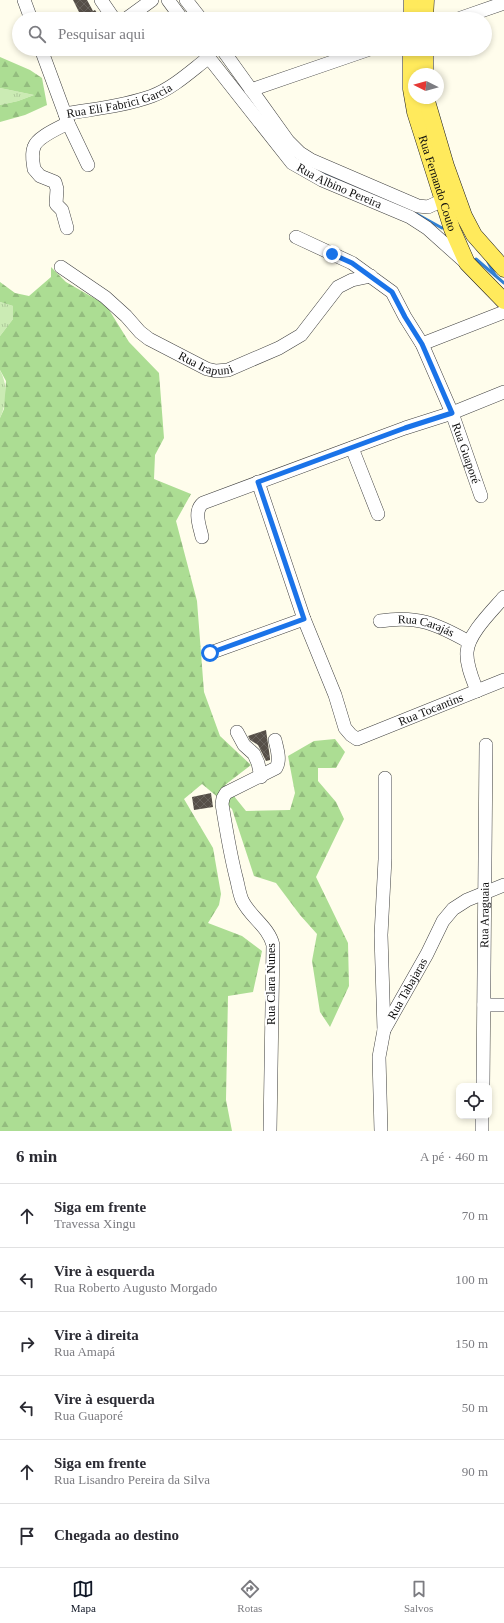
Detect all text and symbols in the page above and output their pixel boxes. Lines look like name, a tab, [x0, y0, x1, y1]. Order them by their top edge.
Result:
search box	[12, 12, 492, 56]
icon: search	[26, 23, 48, 45]
text: Pesquisar aqui	[58, 26, 145, 42]
north arrow	[408, 68, 444, 104]
street label: Rua Eli Fabrici Garcia	[66, 80, 175, 121]
street label: Rua Fernando Couto	[416, 133, 459, 233]
street label: Rua Albino Pereira	[294, 160, 385, 212]
route end	[323, 245, 341, 263]
street label: Rua Irapuni	[176, 349, 236, 378]
street label: Rua Guaporé	[449, 421, 483, 486]
street label: Rua Carajás	[398, 612, 457, 640]
route start	[201, 644, 219, 662]
street label: Rua Tocantins	[396, 690, 466, 729]
street label: Rua Araguaia	[477, 881, 492, 948]
street label: Rua Clara Nunes	[264, 943, 278, 1025]
street label: Rua Tabajaras	[385, 955, 430, 1022]
map controls	[456, 1083, 492, 1119]
button: locate	[456, 1083, 492, 1119]
text: 6 min	[16, 1147, 57, 1166]
text: A pé · 460 m	[420, 1149, 488, 1164]
text: Siga em frente	[54, 1199, 146, 1215]
icon: ahead	[16, 1205, 38, 1227]
text: 70 m	[462, 1208, 488, 1223]
text: Travessa Xingu	[54, 1216, 136, 1231]
text: Vire à esquerda	[54, 1263, 155, 1279]
icon: left	[16, 1269, 38, 1291]
text: 100 m	[455, 1272, 488, 1287]
text: Rua Roberto Augusto Morgado	[54, 1280, 217, 1295]
text: Vire à direita	[54, 1327, 139, 1343]
icon: right	[16, 1333, 38, 1355]
text: 150 m	[455, 1336, 488, 1351]
text: Rua Amapá	[54, 1344, 115, 1359]
text: Vire à esquerda	[54, 1391, 155, 1407]
icon: left	[16, 1397, 38, 1419]
text: 50 m	[462, 1400, 488, 1415]
text: Rua Guaporé	[54, 1408, 123, 1423]
text: Siga em frente	[54, 1455, 146, 1471]
icon: ahead	[16, 1461, 38, 1483]
text: 90 m	[462, 1464, 488, 1479]
text: Rua Lisandro Pereira da Silva	[54, 1472, 210, 1487]
icon: arrive	[16, 1525, 38, 1547]
text: Chegada ao destino	[54, 1527, 179, 1543]
tab: Mapa	[71, 1578, 96, 1614]
tab: Rotas	[237, 1578, 262, 1614]
tab: Salvos	[404, 1578, 433, 1614]

